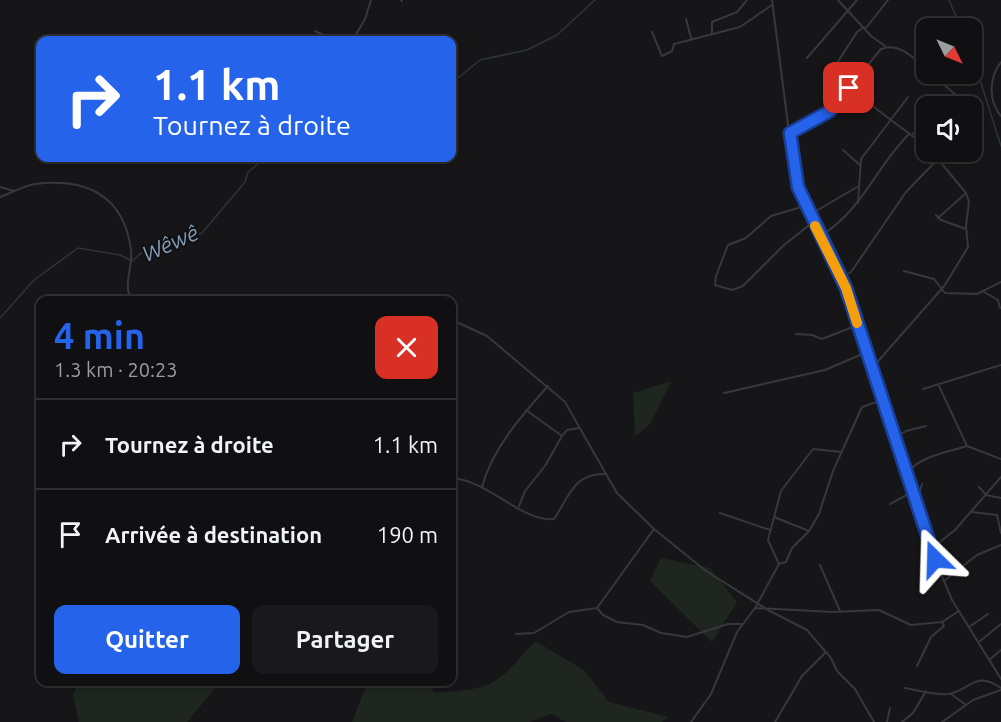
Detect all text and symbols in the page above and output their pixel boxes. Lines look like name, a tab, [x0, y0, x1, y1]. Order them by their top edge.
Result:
north arrow	[916, 18, 982, 84]
map controls	[916, 18, 982, 162]
icon: right	[54, 60, 132, 138]
text: 1.1 km	[153, 61, 280, 108]
pin	[823, 62, 874, 113]
icon: arrive	[832, 71, 865, 104]
button: sound	[916, 96, 982, 162]
text: Tournez à droite	[153, 110, 351, 140]
water label: Wêwê	[138, 219, 202, 266]
text: 4 min	[54, 315, 145, 356]
button: close	[375, 316, 438, 379]
text: 1.3 km · 20:23	[54, 358, 178, 381]
icon: right	[54, 428, 87, 461]
text: Tournez à droite	[105, 432, 274, 457]
text: 1.1 km	[373, 432, 438, 457]
icon: arrive	[54, 518, 87, 551]
text: Arrivée à destination	[105, 522, 322, 547]
text: 190 m	[377, 522, 438, 547]
position arrow	[903, 527, 967, 591]
button: Quitter	[54, 605, 240, 674]
button: Partager	[252, 605, 438, 674]

